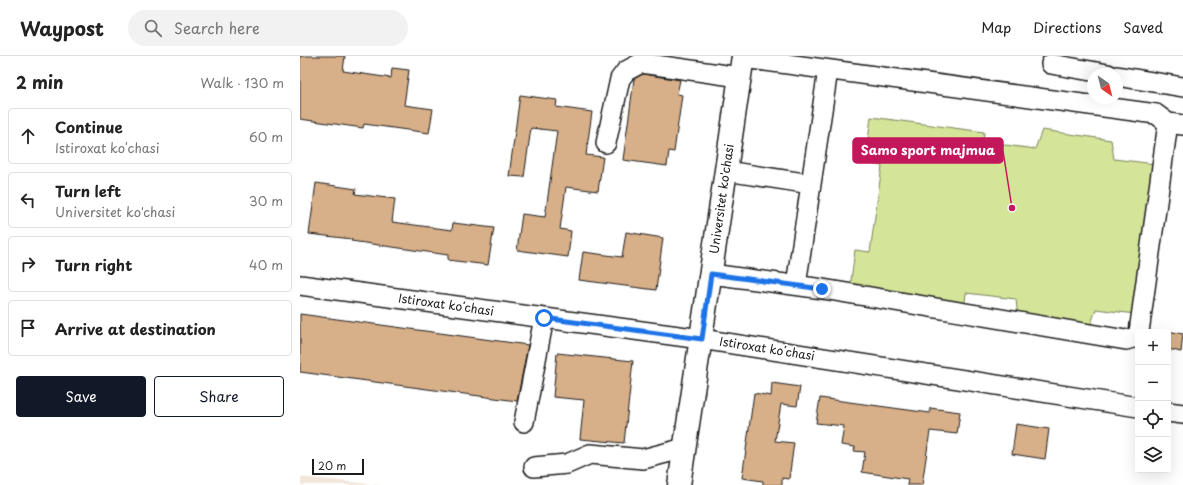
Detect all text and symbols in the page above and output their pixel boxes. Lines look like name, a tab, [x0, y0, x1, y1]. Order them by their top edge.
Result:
search box	[128, 10, 408, 46]
text: Waypost	[20, 14, 104, 42]
text: Search here	[174, 16, 260, 39]
icon: search	[142, 17, 164, 39]
text: Map	[981, 17, 1011, 38]
text: Directions	[1033, 17, 1101, 38]
text: Saved	[1123, 17, 1163, 38]
north arrow	[1087, 68, 1123, 104]
text: 2 min	[16, 69, 63, 95]
text: Walk · 130 m	[201, 73, 284, 92]
text: Continue	[55, 115, 123, 138]
icon: ahead	[17, 125, 39, 147]
text: 60 m	[249, 127, 283, 146]
text: Istiroxat koʻchasi	[55, 138, 159, 157]
callout: Samo sport majmua	[853, 138, 1003, 163]
text: Samo sport majmua	[861, 140, 996, 159]
street label: Universitet ko'chasi	[704, 143, 738, 255]
text: Turn left	[55, 179, 121, 202]
icon: left	[17, 189, 39, 211]
text: 30 m	[249, 191, 283, 210]
text: Universitet ko'chasi	[55, 202, 175, 221]
icon: right	[17, 253, 39, 275]
text: Turn right	[55, 253, 132, 276]
text: 40 m	[249, 255, 283, 274]
route end	[813, 280, 831, 298]
street label: Istiroxat koʻchasi	[397, 288, 495, 320]
route start	[535, 309, 553, 327]
icon: arrive	[17, 317, 39, 339]
text: Arrive at destination	[55, 317, 216, 340]
map controls	[1135, 329, 1171, 473]
button: +	[1135, 329, 1171, 365]
street label: Istiroxat koʻchasi	[718, 332, 816, 364]
button: −	[1135, 365, 1171, 401]
button: Save	[16, 376, 146, 417]
button: Share	[154, 376, 284, 417]
button: locate	[1135, 401, 1171, 437]
button: layers	[1135, 437, 1171, 473]
scale bar	[312, 457, 364, 476]
text: 20 m	[318, 457, 346, 474]

